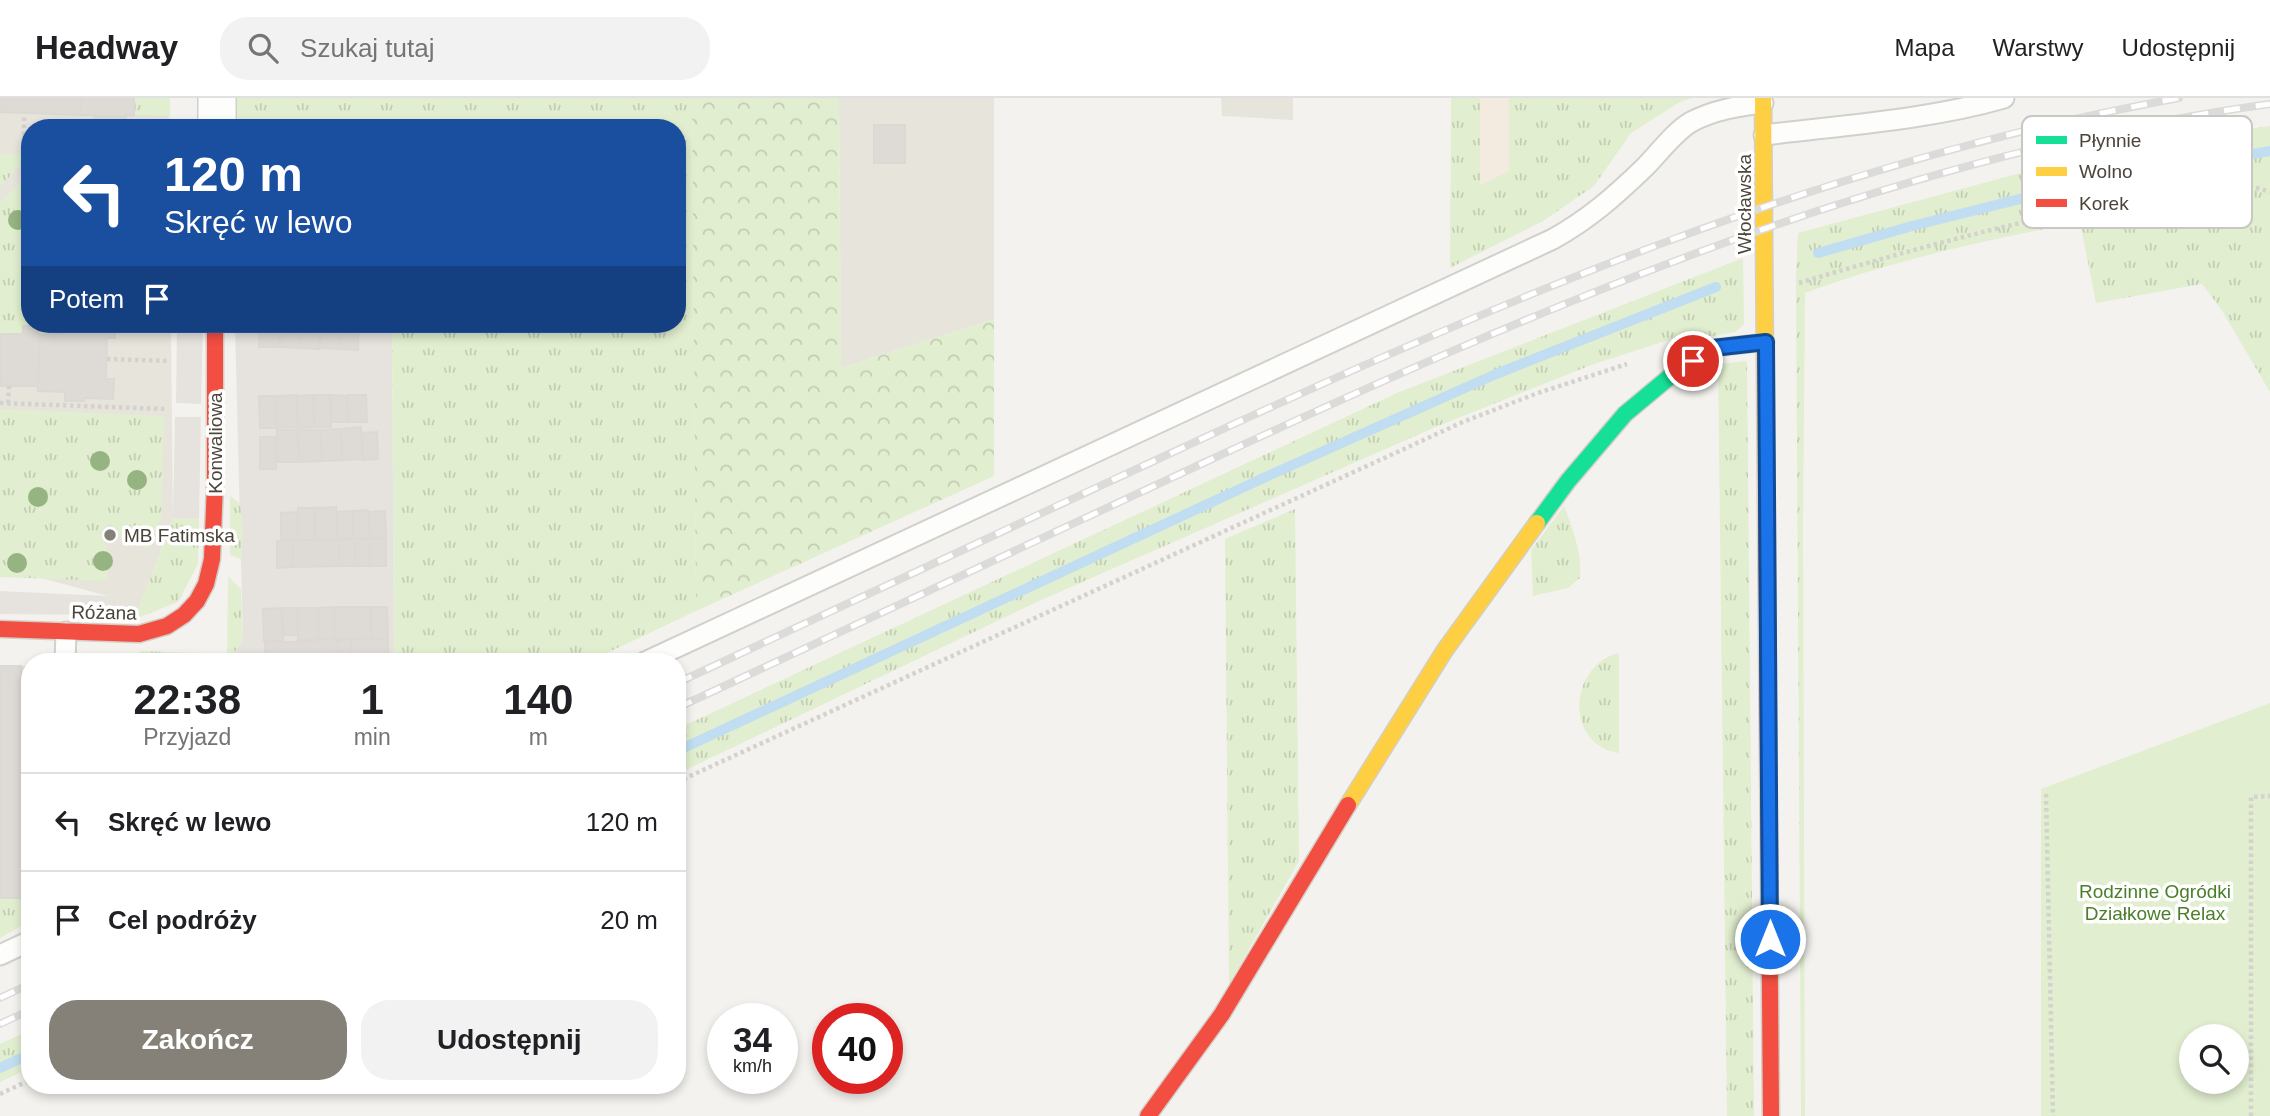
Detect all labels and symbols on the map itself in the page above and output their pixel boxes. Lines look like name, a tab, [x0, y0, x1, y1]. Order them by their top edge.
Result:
legend	[2022, 116, 2252, 228]
text: Płynnie	[2079, 130, 2141, 151]
street label: Włocławska	[1734, 153, 1755, 254]
text: Wolno	[2079, 161, 2133, 182]
text: Korek	[2079, 193, 2129, 214]
pin	[1663, 331, 1723, 391]
street label: Konwaliowa	[205, 392, 226, 494]
place label: MB Fatimska	[124, 525, 235, 546]
marker: MB Fatimska	[102, 527, 118, 543]
street label: Różana	[71, 601, 137, 624]
park label: Rodzinne Ogródki Działkowe Relax	[2079, 881, 2231, 924]
position arrow	[1733, 902, 1807, 976]
speed limit sign: 40	[812, 1003, 903, 1094]

